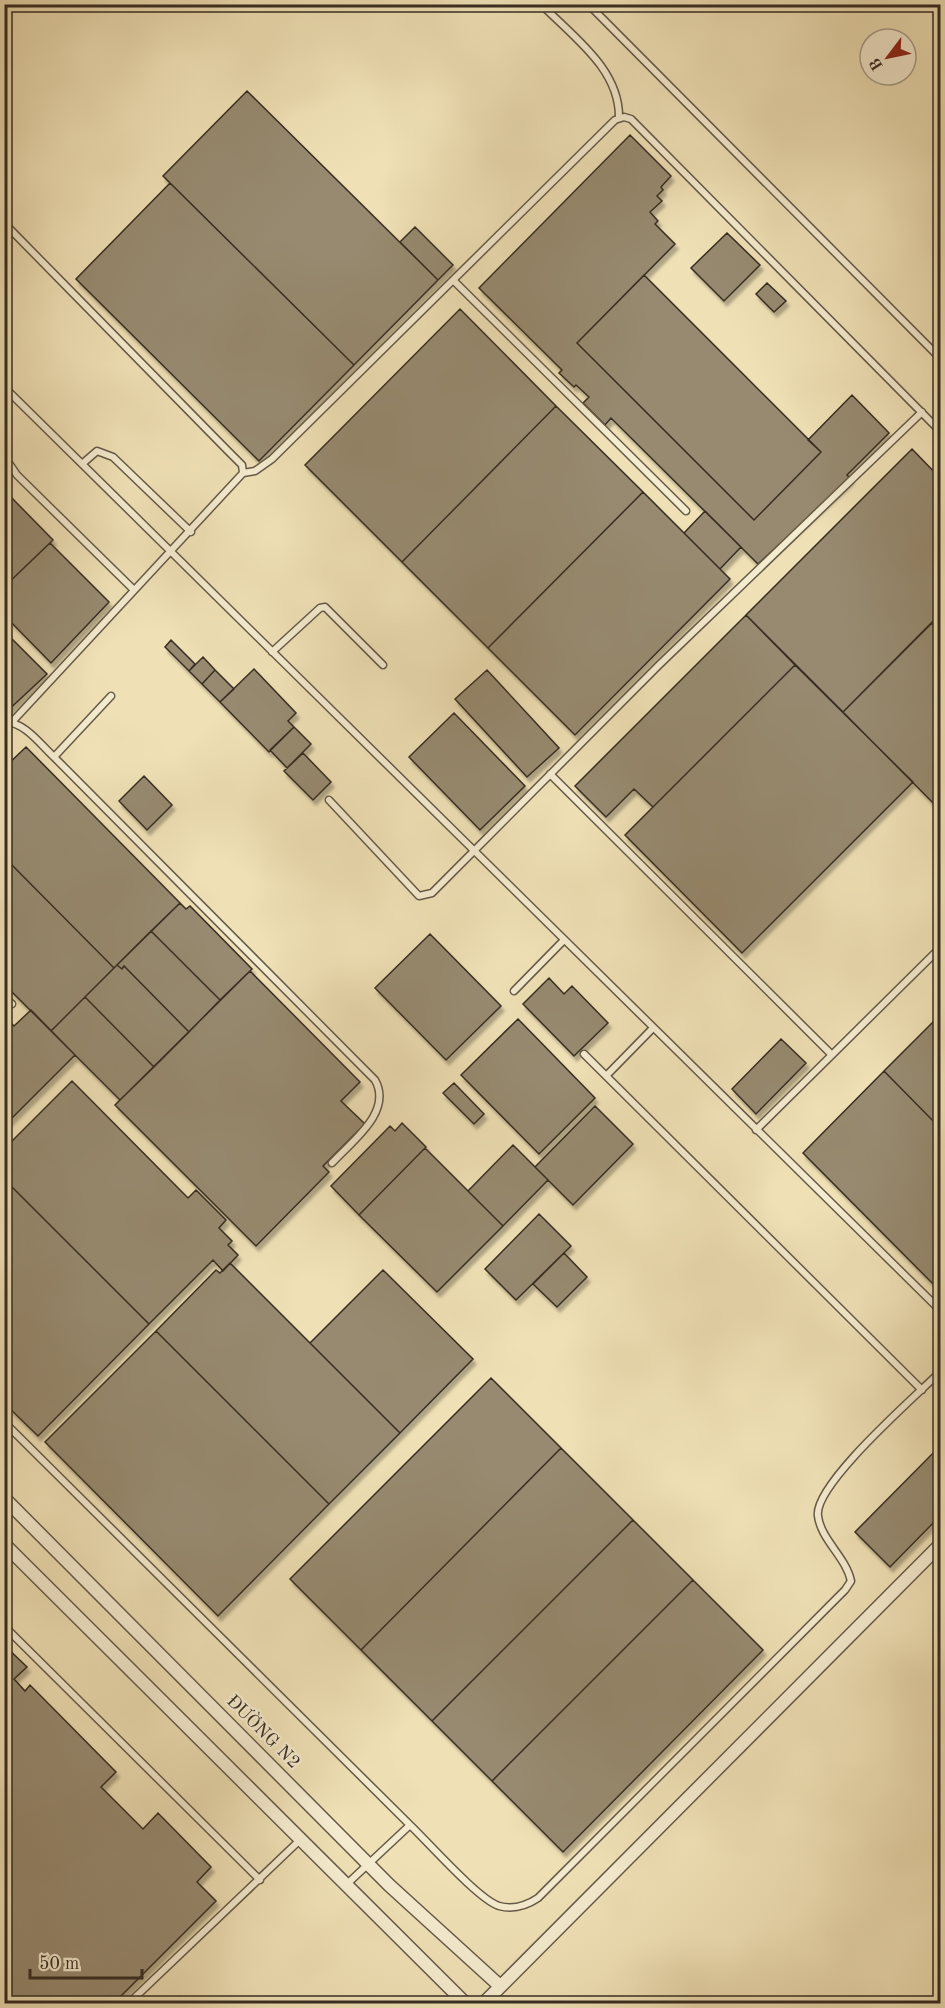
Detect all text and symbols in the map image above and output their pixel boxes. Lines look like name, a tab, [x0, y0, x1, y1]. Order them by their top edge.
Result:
north arrow	[858, 27, 918, 87]
text: B	[867, 55, 887, 73]
street label: ĐƯỜNG N2	[223, 1688, 307, 1772]
scale bar	[30, 1942, 142, 1980]
text: 50 m	[39, 1955, 79, 1973]

